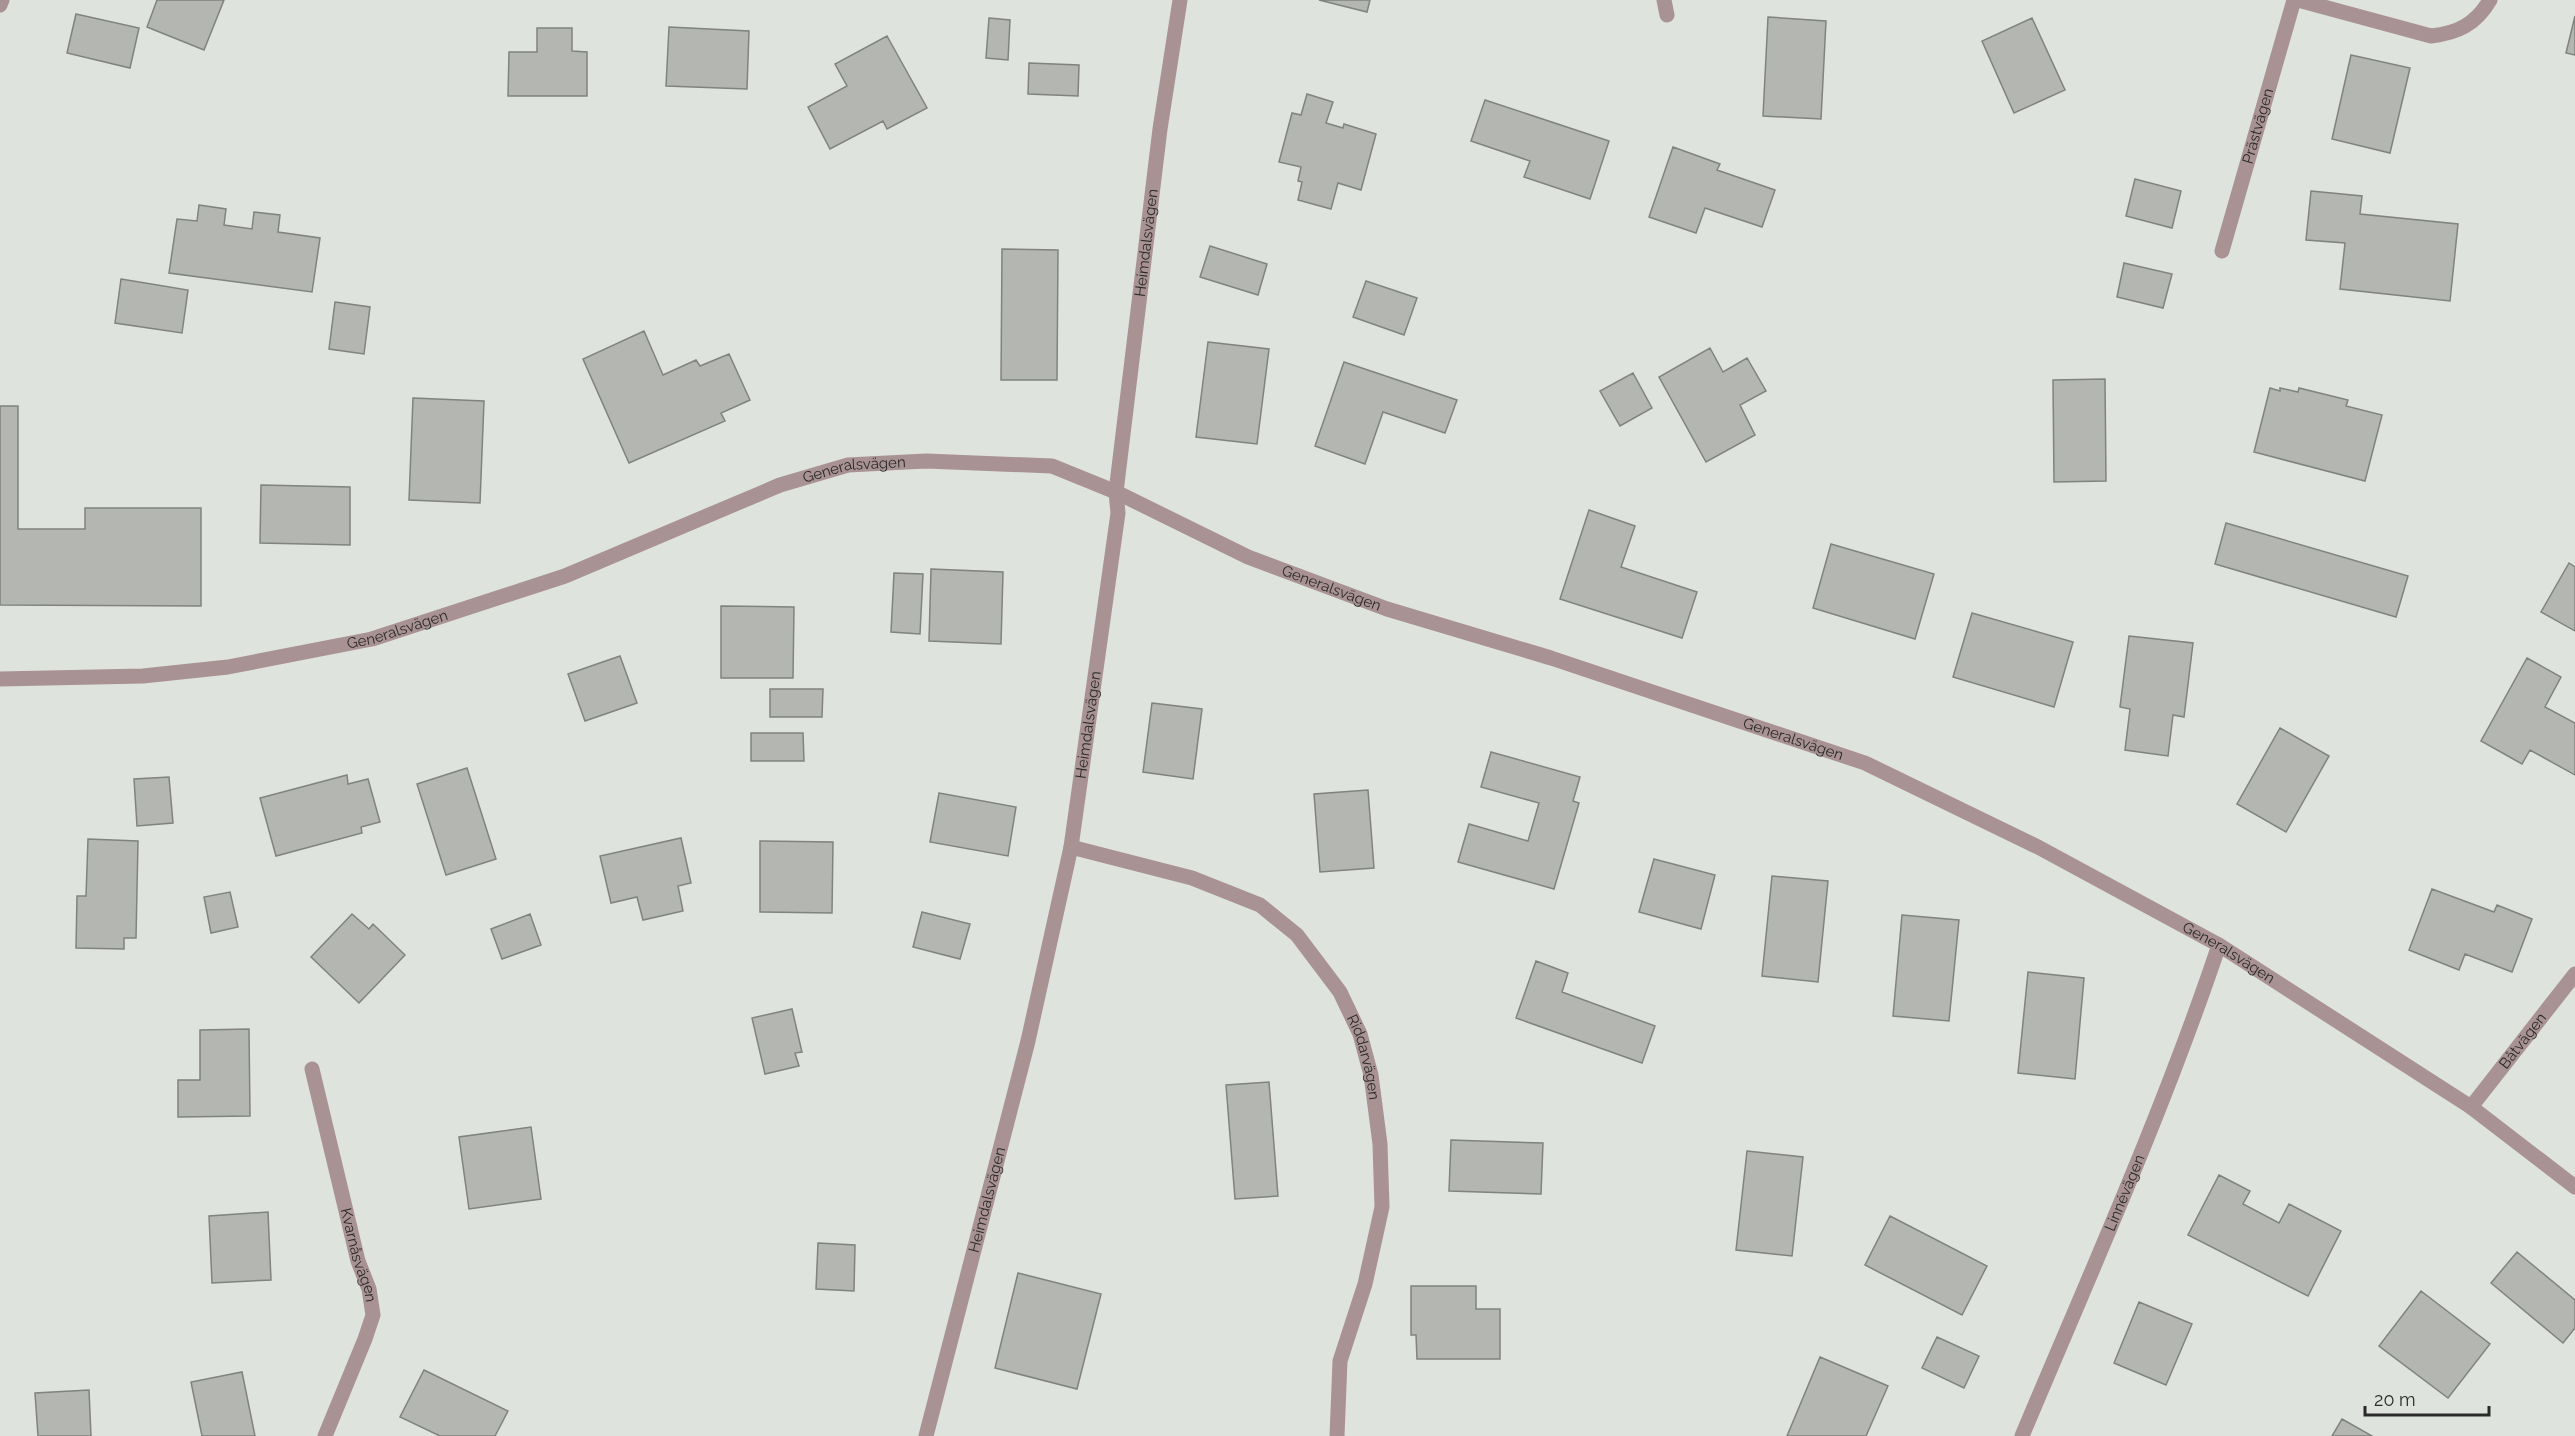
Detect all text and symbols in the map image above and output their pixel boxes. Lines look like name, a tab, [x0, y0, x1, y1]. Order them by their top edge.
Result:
street label: Prästvägen	[2238, 86, 2277, 166]
street label: Heimdalsvägen	[1131, 188, 1162, 298]
street label: Generalsvägen	[801, 453, 906, 487]
street label: Generalsvägen	[1279, 561, 1383, 615]
street label: Generalsvägen	[345, 606, 450, 653]
street label: Heimdalsvägen	[1072, 670, 1105, 780]
street label: Generalsvägen	[1741, 714, 1846, 764]
street label: Generalsvägen	[2179, 918, 2278, 987]
street label: Båtvägen	[2495, 1009, 2550, 1072]
street label: Riddarvägen	[1343, 1012, 1383, 1101]
street label: Heimdalsvägen	[965, 1145, 1009, 1254]
street label: Linnévägen	[2101, 1152, 2149, 1234]
street label: Kvarnåsvägen	[337, 1206, 380, 1303]
scale bar	[2365, 1379, 2490, 1417]
text: 20 m	[2374, 1389, 2416, 1410]

